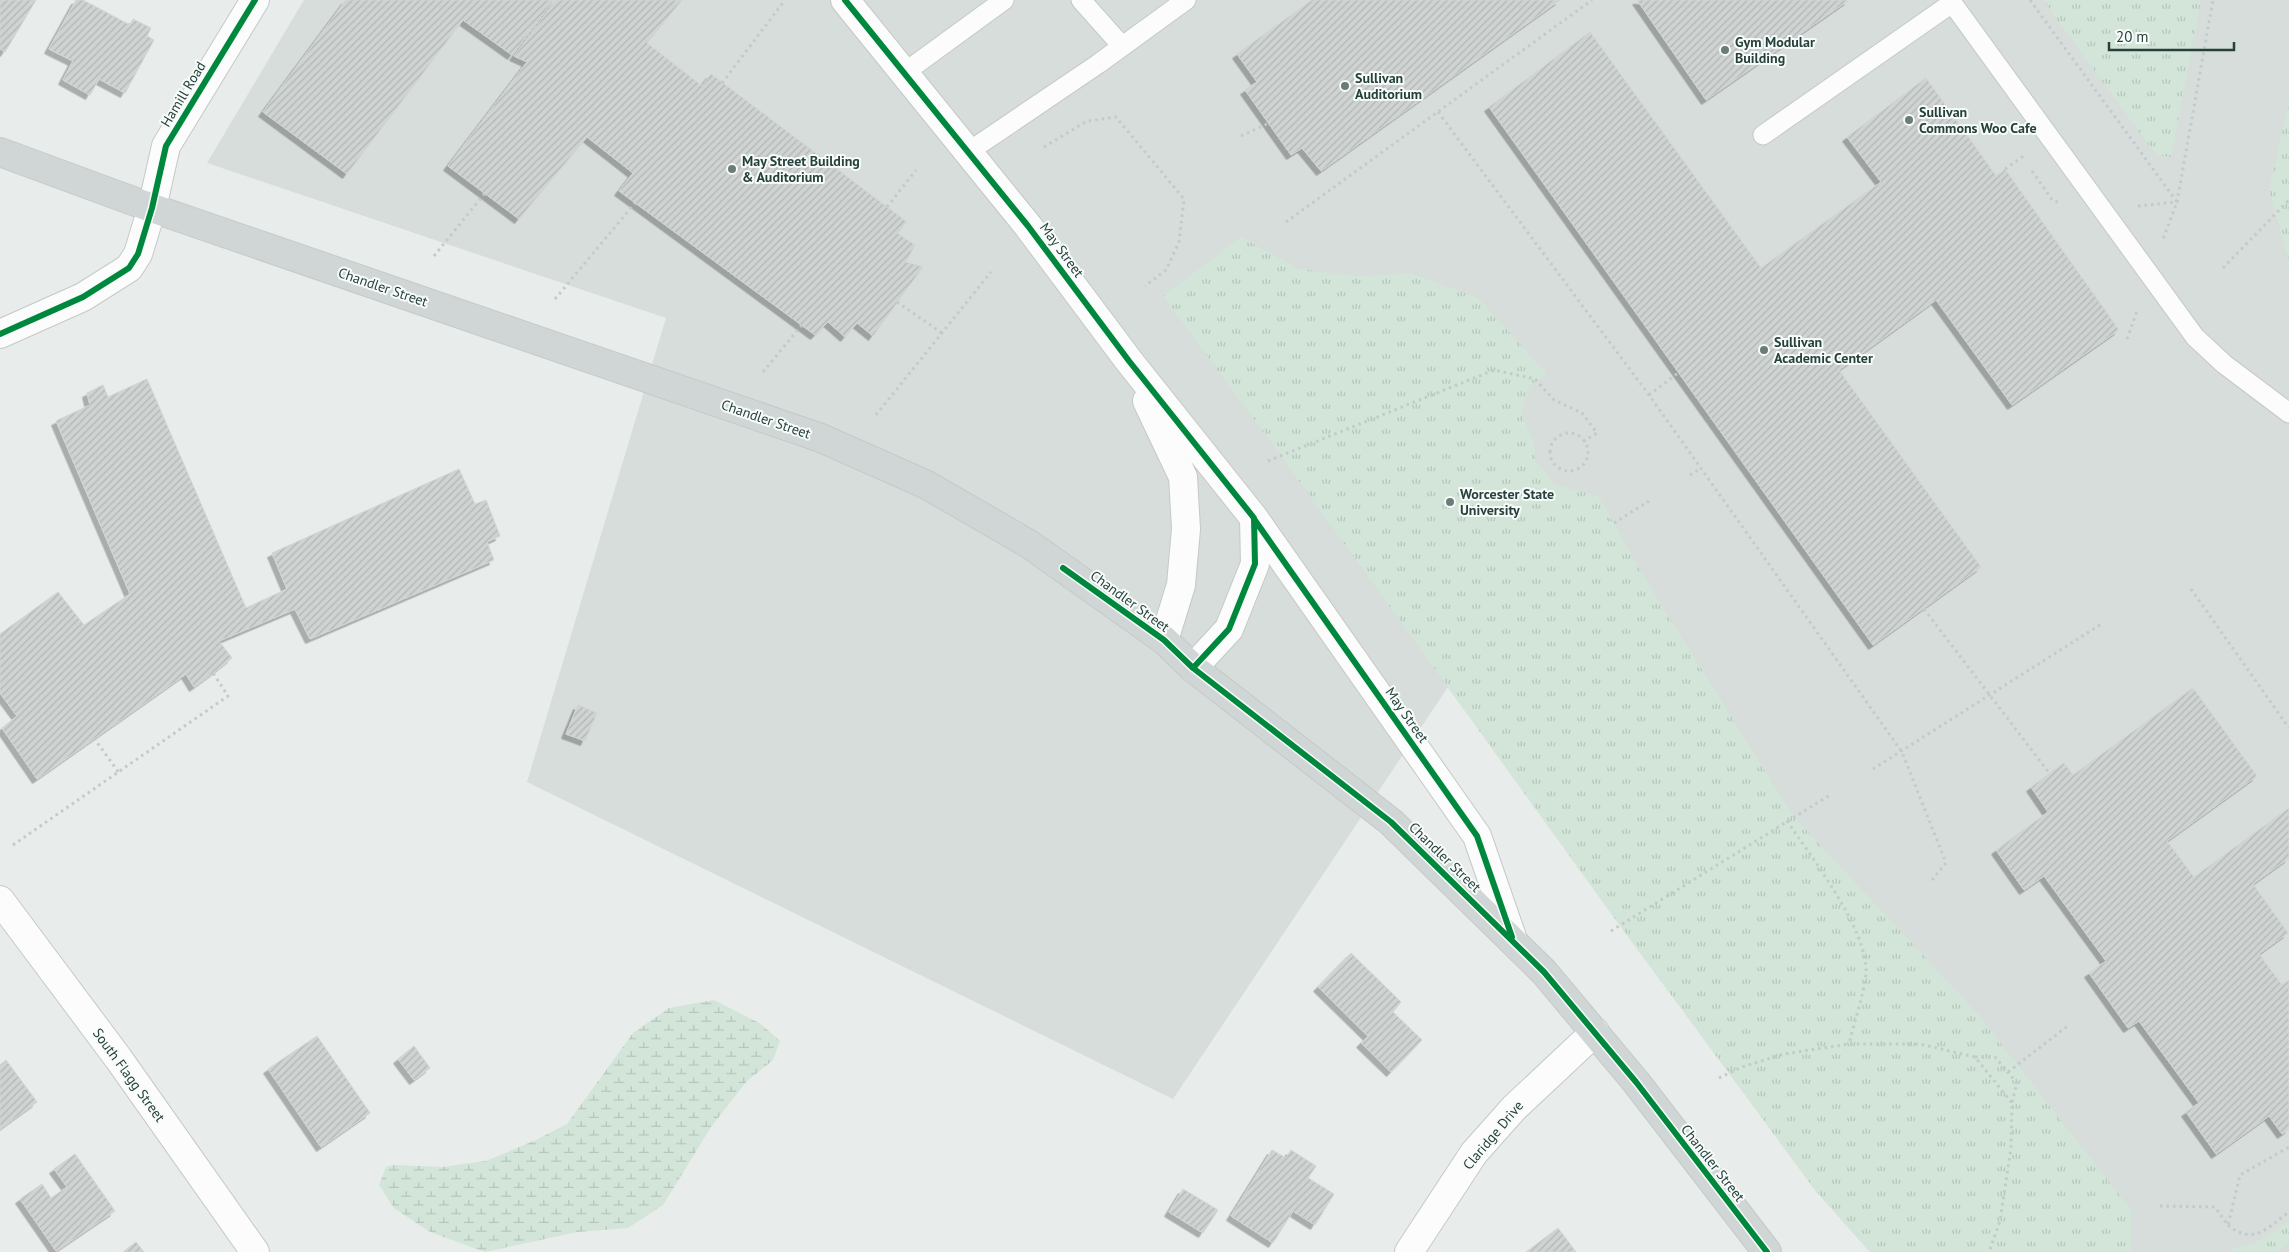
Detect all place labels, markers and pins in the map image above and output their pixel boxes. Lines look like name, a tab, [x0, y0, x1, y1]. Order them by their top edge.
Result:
place label: Gym Modular Building	[1735, 33, 1815, 67]
marker: Gym Modular Building	[1719, 44, 1731, 56]
place label: Sullivan Auditorium	[1355, 69, 1422, 103]
marker: Sullivan Auditorium	[1339, 80, 1351, 92]
place label: Sullivan Commons Woo Cafe	[1919, 103, 2037, 137]
marker: Sullivan Commons Woo Cafe	[1903, 114, 1915, 126]
place label: May Street Building & Auditorium	[742, 152, 860, 186]
marker: May Street Building & Auditorium	[726, 163, 738, 175]
place label: Sullivan Academic Center	[1774, 333, 1873, 367]
marker: Sullivan Academic Center	[1758, 344, 1770, 356]
place label: Worcester State University	[1460, 485, 1554, 519]
marker: Worcester State University	[1444, 496, 1456, 508]

